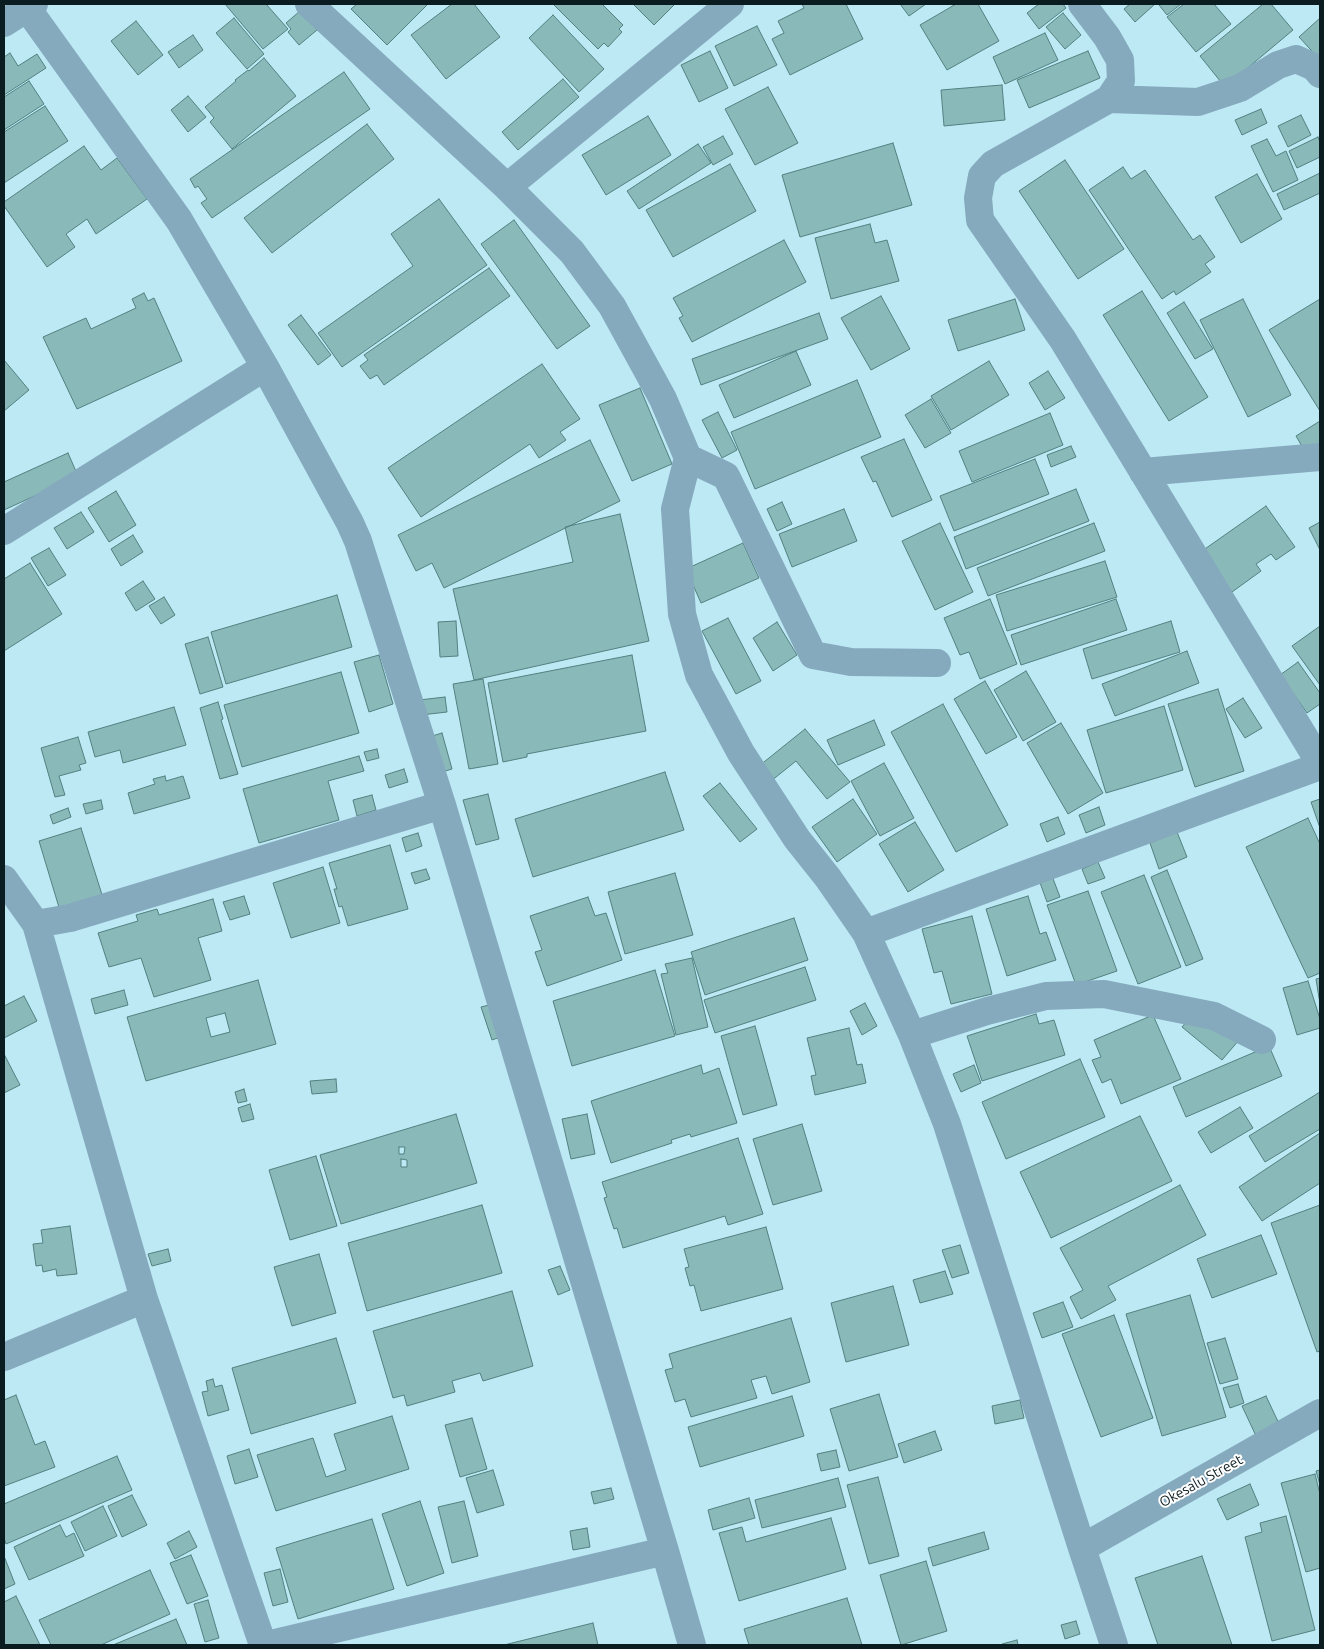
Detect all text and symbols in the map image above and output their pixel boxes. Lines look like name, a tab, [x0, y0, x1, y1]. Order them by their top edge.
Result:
street label: Okesalu Street	[1156, 1451, 1246, 1511]

